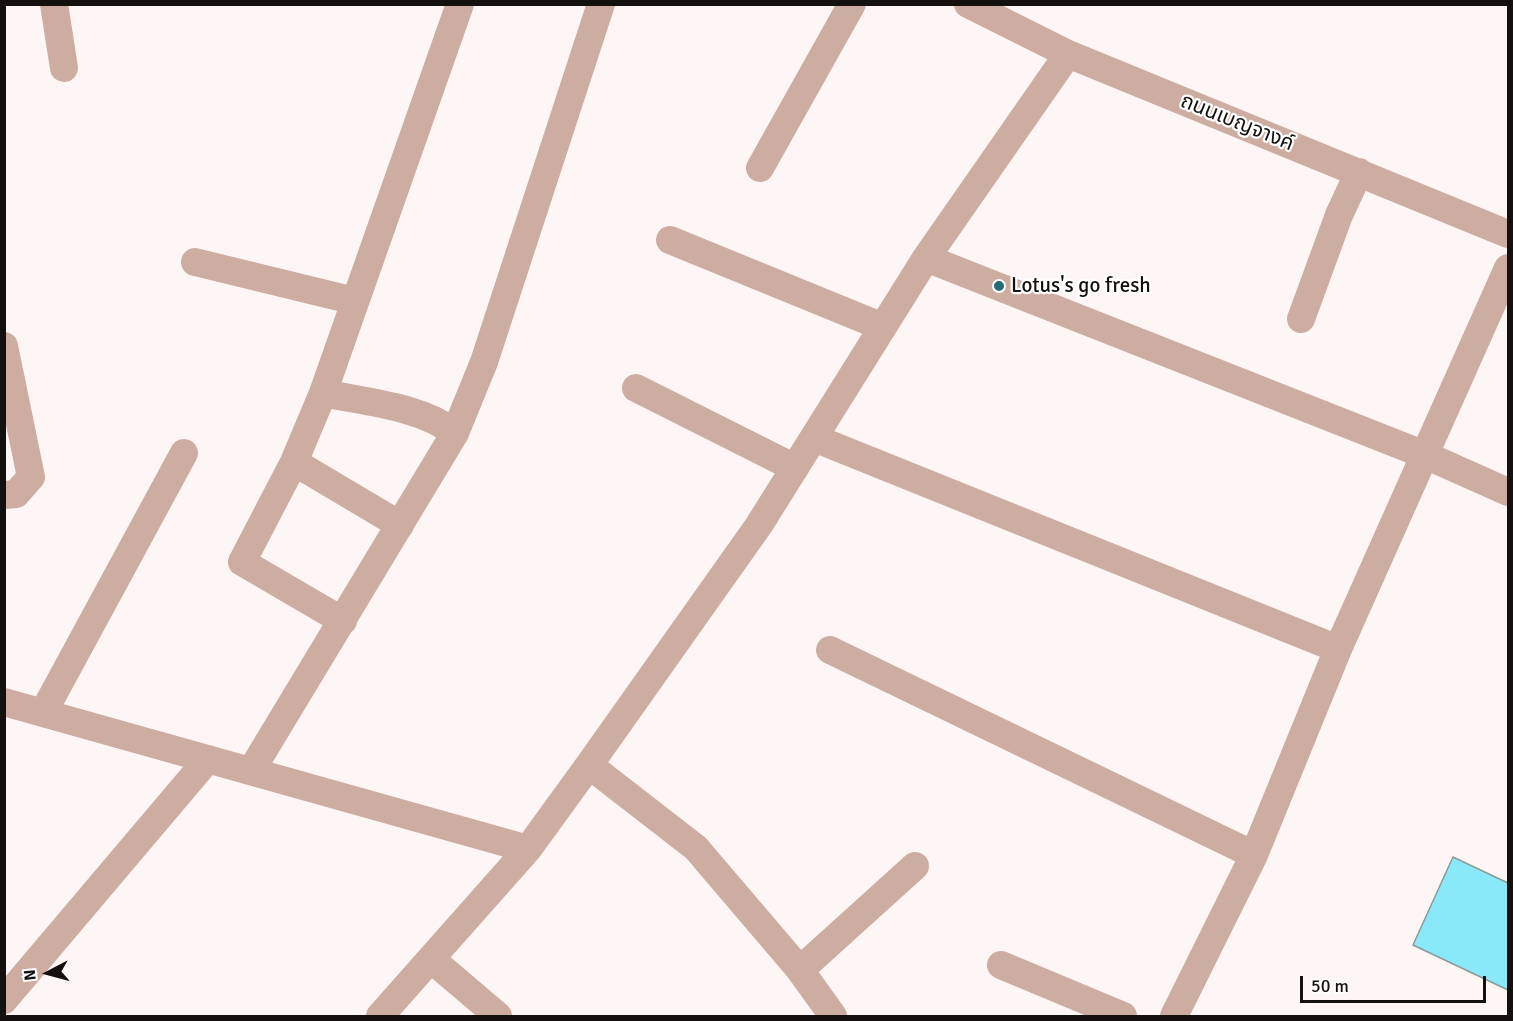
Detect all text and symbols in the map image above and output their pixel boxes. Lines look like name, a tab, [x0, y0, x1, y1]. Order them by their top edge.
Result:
street label: ถนนเบญจางค์	[1177, 89, 1297, 157]
place label: Lotus's go fresh	[1011, 273, 1151, 299]
marker: Lotus's go fresh	[992, 279, 1006, 293]
north arrow	[18, 943, 78, 1003]
scale bar	[1303, 964, 1489, 1002]
text: N	[20, 968, 41, 981]
text: 50 m	[1311, 975, 1349, 997]

